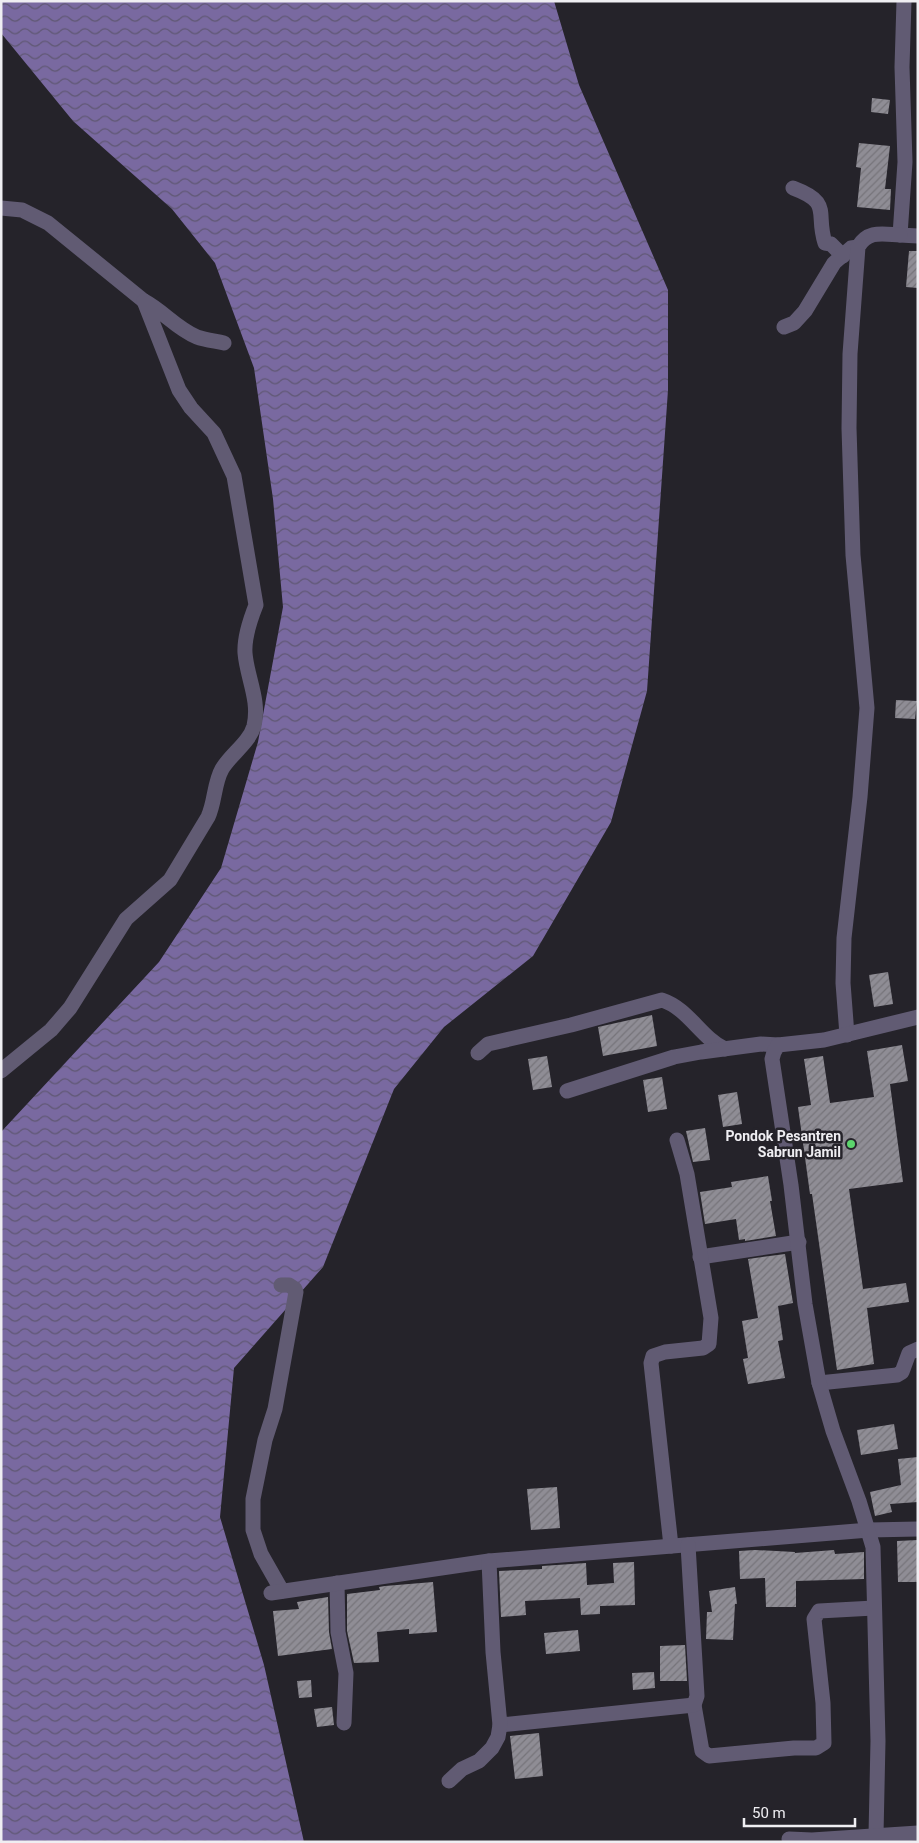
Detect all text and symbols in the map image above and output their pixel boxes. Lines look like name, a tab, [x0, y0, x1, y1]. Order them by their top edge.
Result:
place label: Pondok Pesantren Sabrun Jamil	[725, 1128, 841, 1160]
marker: Pondok Pesantren Sabrun Jamil	[845, 1138, 857, 1150]
scale bar	[744, 1796, 855, 1828]
text: 50 m	[752, 1804, 786, 1822]

